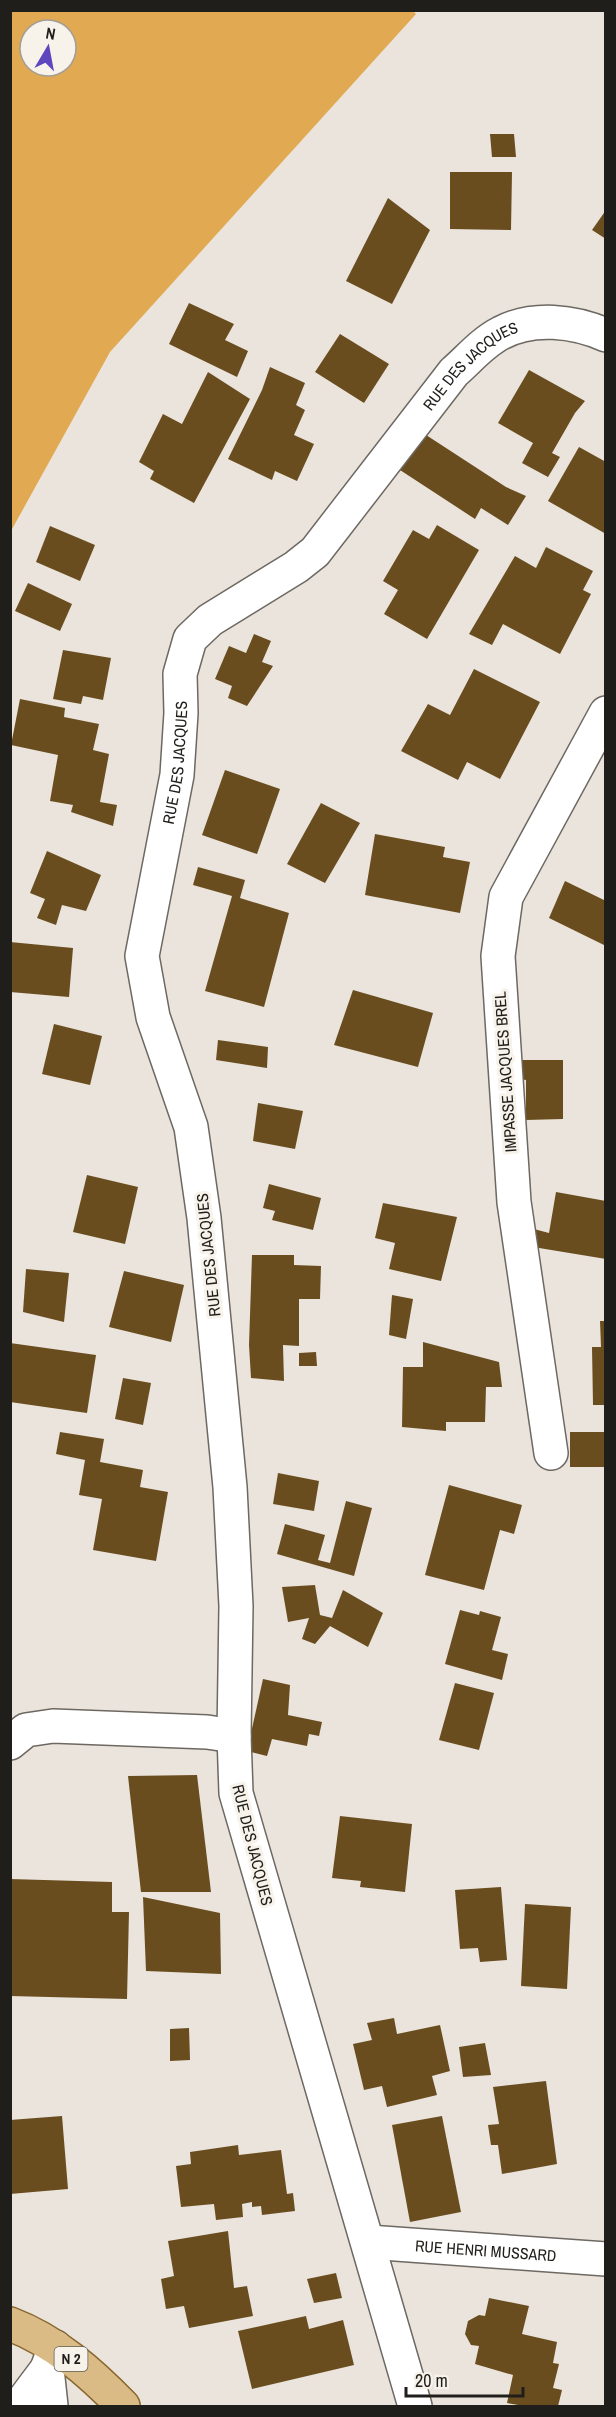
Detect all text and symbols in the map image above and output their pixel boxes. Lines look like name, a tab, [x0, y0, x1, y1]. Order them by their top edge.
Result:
north arrow	[18, 18, 78, 78]
text: N	[44, 22, 57, 45]
street label: RUE DES JACQUES	[417, 316, 521, 415]
street label: RUE DES JACQUES	[157, 700, 192, 826]
street label: IMPASSE JACQUES BREL	[488, 990, 522, 1153]
street label: RUE DES JACQUES	[191, 1192, 225, 1318]
street label: RUE DES JACQUES	[227, 1782, 279, 1908]
street label: RUE HENRI MUSSARD	[414, 2234, 557, 2266]
road number: N 2	[54, 2347, 88, 2371]
scale bar	[406, 2360, 523, 2398]
text: 20 m	[415, 2368, 448, 2393]

